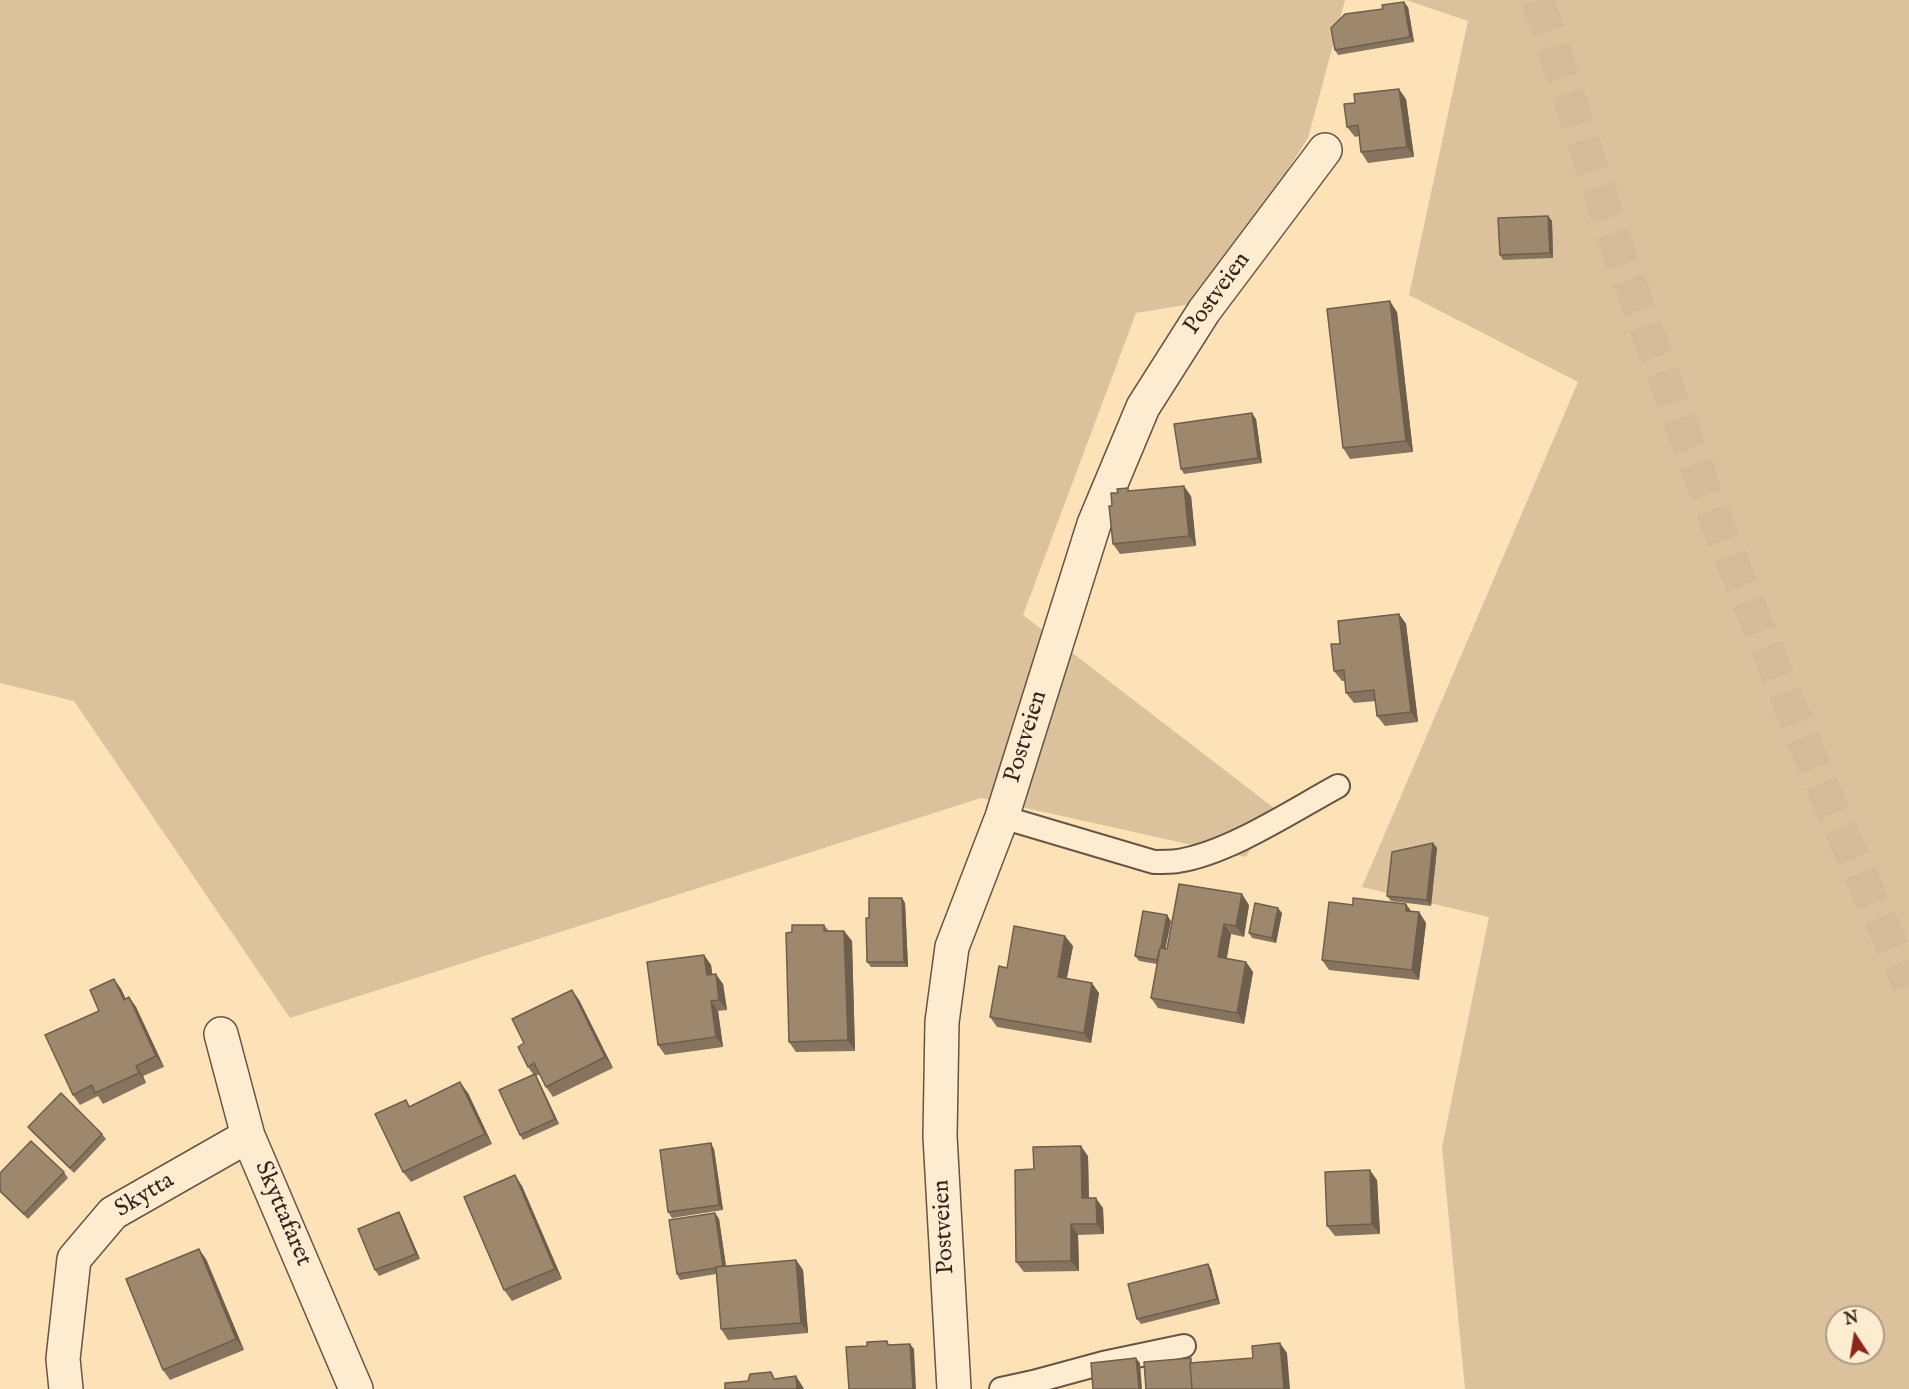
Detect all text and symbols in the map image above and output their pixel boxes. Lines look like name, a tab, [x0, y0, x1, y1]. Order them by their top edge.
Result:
street label: Postveien	[1179, 247, 1257, 341]
street label: Postveien	[999, 688, 1055, 786]
street label: Skyttafaret	[247, 1157, 317, 1271]
street label: Skytta	[110, 1167, 180, 1225]
street label: Postveien	[928, 1179, 962, 1275]
north arrow	[1825, 1305, 1885, 1365]
text: N	[1843, 1308, 1861, 1331]

